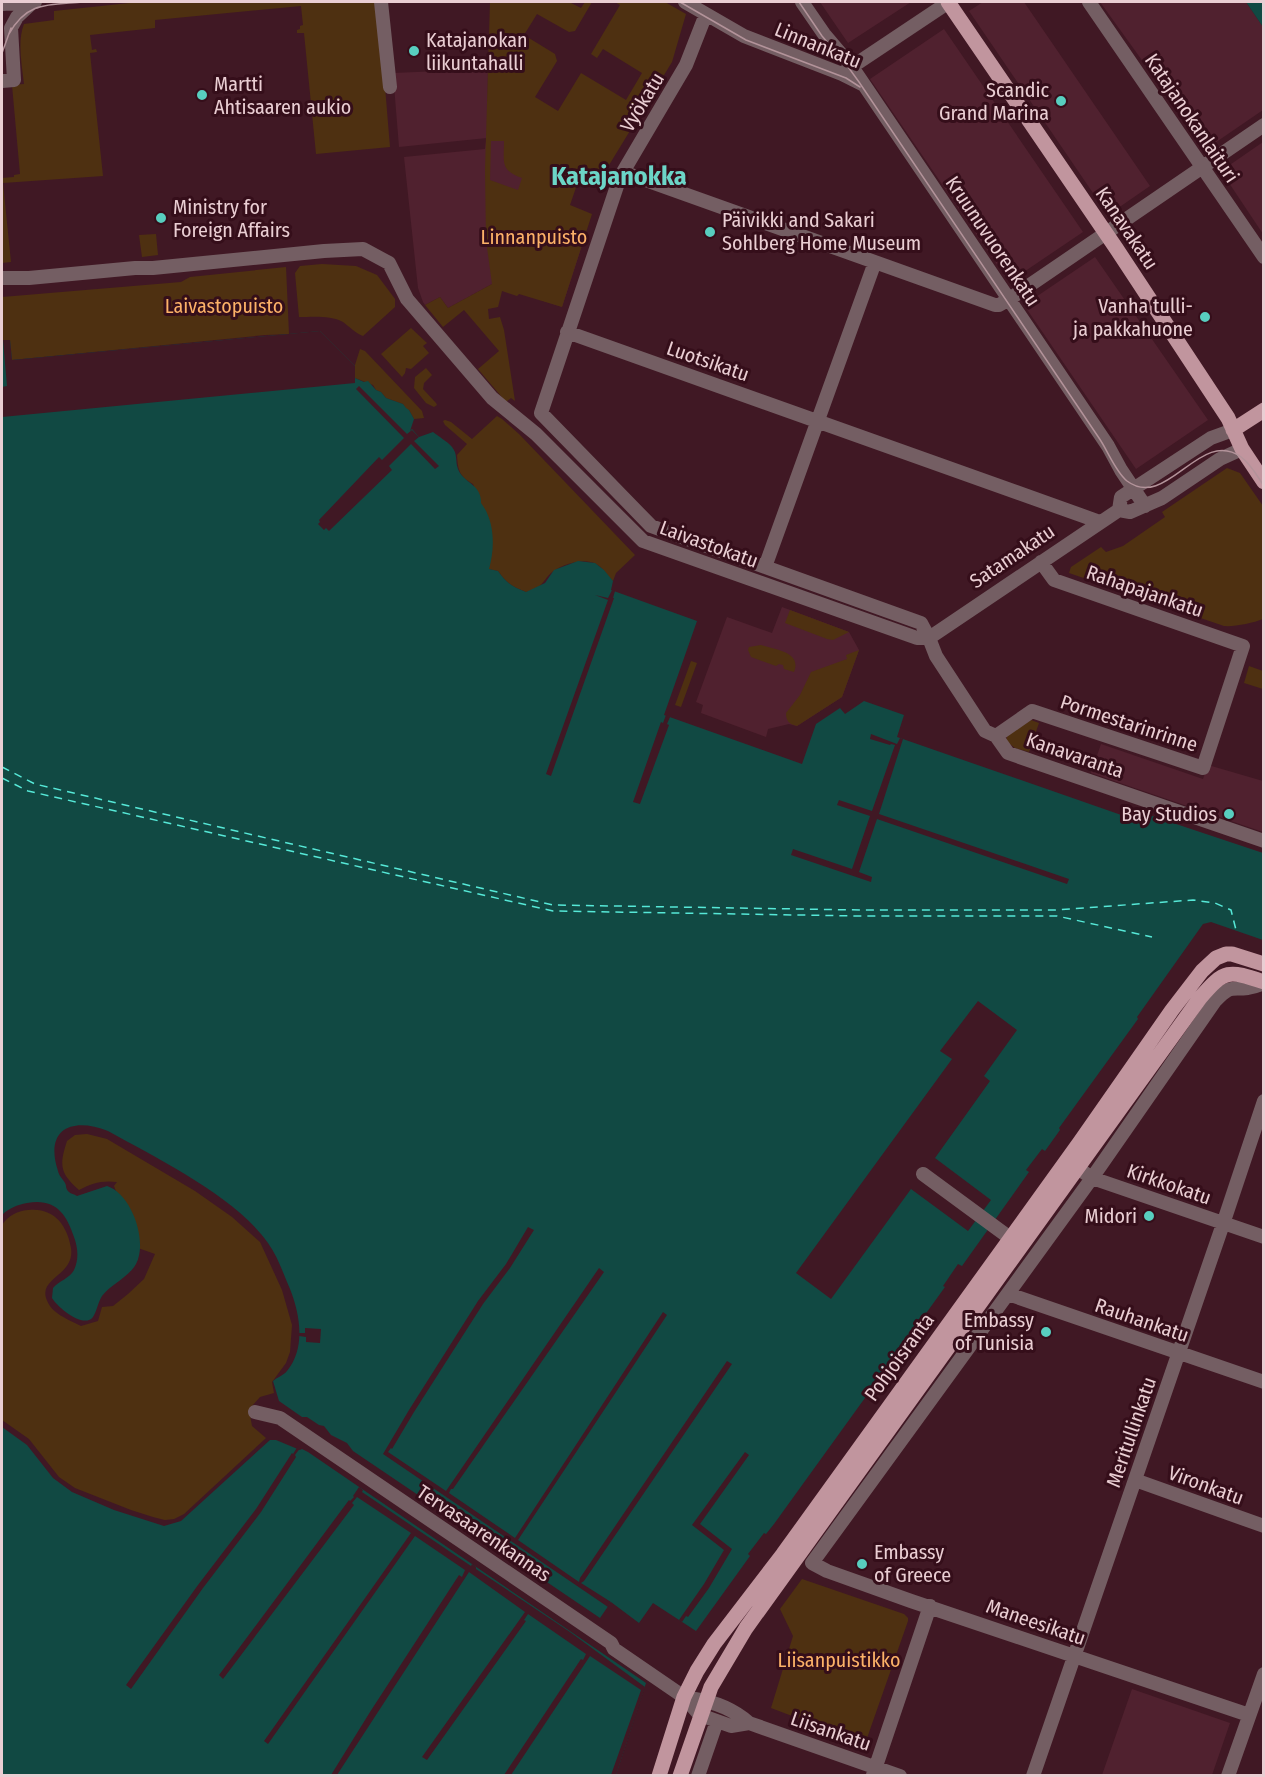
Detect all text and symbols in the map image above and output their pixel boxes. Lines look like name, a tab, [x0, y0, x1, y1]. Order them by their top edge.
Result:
street label: Linnankatu	[771, 17, 865, 73]
place label: Katajanokan liikuntahalli	[426, 28, 528, 75]
marker: Katajanokan liikuntahalli	[407, 44, 421, 58]
street label: Katajanokanlaituri	[1140, 49, 1244, 187]
street label: Vyökatu	[615, 68, 669, 136]
place label: Martti Ahtisaaren aukio	[214, 72, 351, 119]
place label: Scandic Grand Marina	[939, 78, 1049, 125]
marker: Martti Ahtisaaren aukio	[195, 88, 209, 102]
marker: Scandic Grand Marina	[1054, 94, 1068, 108]
district label: Katajanokka	[551, 161, 687, 192]
street label: Kruunuvuorenkatu	[941, 171, 1045, 311]
street label: Kanavakatu	[1091, 182, 1163, 274]
place label: Ministry for Foreign Affairs	[173, 195, 290, 242]
place label: Päivikki and Sakari Sohlberg Home Museum	[722, 208, 921, 255]
marker: Ministry for Foreign Affairs	[154, 211, 168, 225]
park label: Linnanpuisto	[481, 225, 587, 249]
marker: Päivikki and Sakari Sohlberg Home Museum	[703, 225, 717, 239]
park label: Laivastopuisto	[165, 294, 283, 318]
place label: Vanha tulli- ja pakkahuone	[1072, 294, 1193, 341]
marker: Vanha tulli- ja pakkahuone	[1198, 310, 1212, 324]
street label: Luotsikatu	[664, 336, 752, 386]
street label: Laivastokatu	[657, 515, 761, 573]
street label: Satamakatu	[965, 519, 1059, 593]
street label: Rahapajankatu	[1083, 560, 1207, 622]
street label: Pormestarinrinne	[1057, 690, 1201, 756]
street label: Kanavaranta	[1023, 727, 1127, 783]
place label: Bay Studios	[1121, 802, 1217, 826]
marker: Bay Studios	[1222, 807, 1236, 821]
street label: Kirkkokatu	[1124, 1158, 1214, 1210]
place label: Midori	[1084, 1204, 1137, 1228]
marker: Midori	[1142, 1209, 1156, 1223]
street label: Rauhankatu	[1092, 1293, 1192, 1347]
street label: Pohjoisranta	[859, 1308, 939, 1406]
place label: Embassy of Tunisia	[955, 1308, 1034, 1355]
marker: Embassy of Tunisia	[1039, 1325, 1053, 1339]
street label: Meritullinkatu	[1101, 1374, 1161, 1490]
street label: Vironkatu	[1165, 1460, 1247, 1510]
street label: Tervasaarenkannas	[413, 1479, 555, 1587]
place label: Embassy of Greece	[874, 1540, 951, 1587]
marker: Embassy of Greece	[855, 1557, 869, 1571]
street label: Maneesikatu	[983, 1594, 1089, 1650]
park label: Liisanpuistikko	[778, 1648, 900, 1672]
street label: Liisankatu	[788, 1706, 874, 1756]

